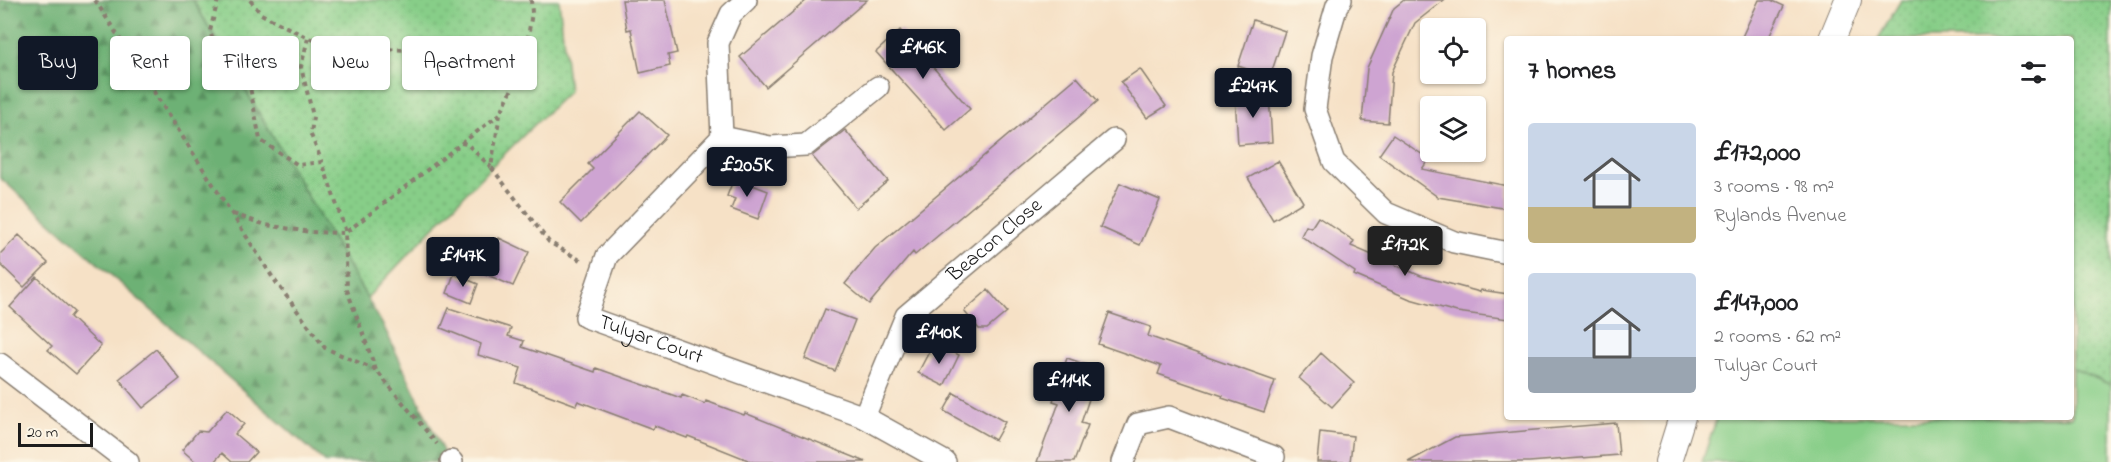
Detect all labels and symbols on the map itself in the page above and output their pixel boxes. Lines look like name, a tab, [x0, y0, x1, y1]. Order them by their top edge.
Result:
pin: £146K	[881, 29, 965, 80]
pin: £247K	[1211, 68, 1295, 119]
pin: £205K	[705, 147, 789, 198]
street label: Beacon Close	[940, 191, 1050, 291]
pin: £172K	[1363, 226, 1447, 277]
pin: £147K	[421, 237, 505, 288]
street label: Tulyar Court	[594, 308, 707, 373]
pin: £140K	[897, 314, 981, 365]
pin: £114K	[1027, 362, 1111, 413]
scale bar	[18, 420, 93, 448]

